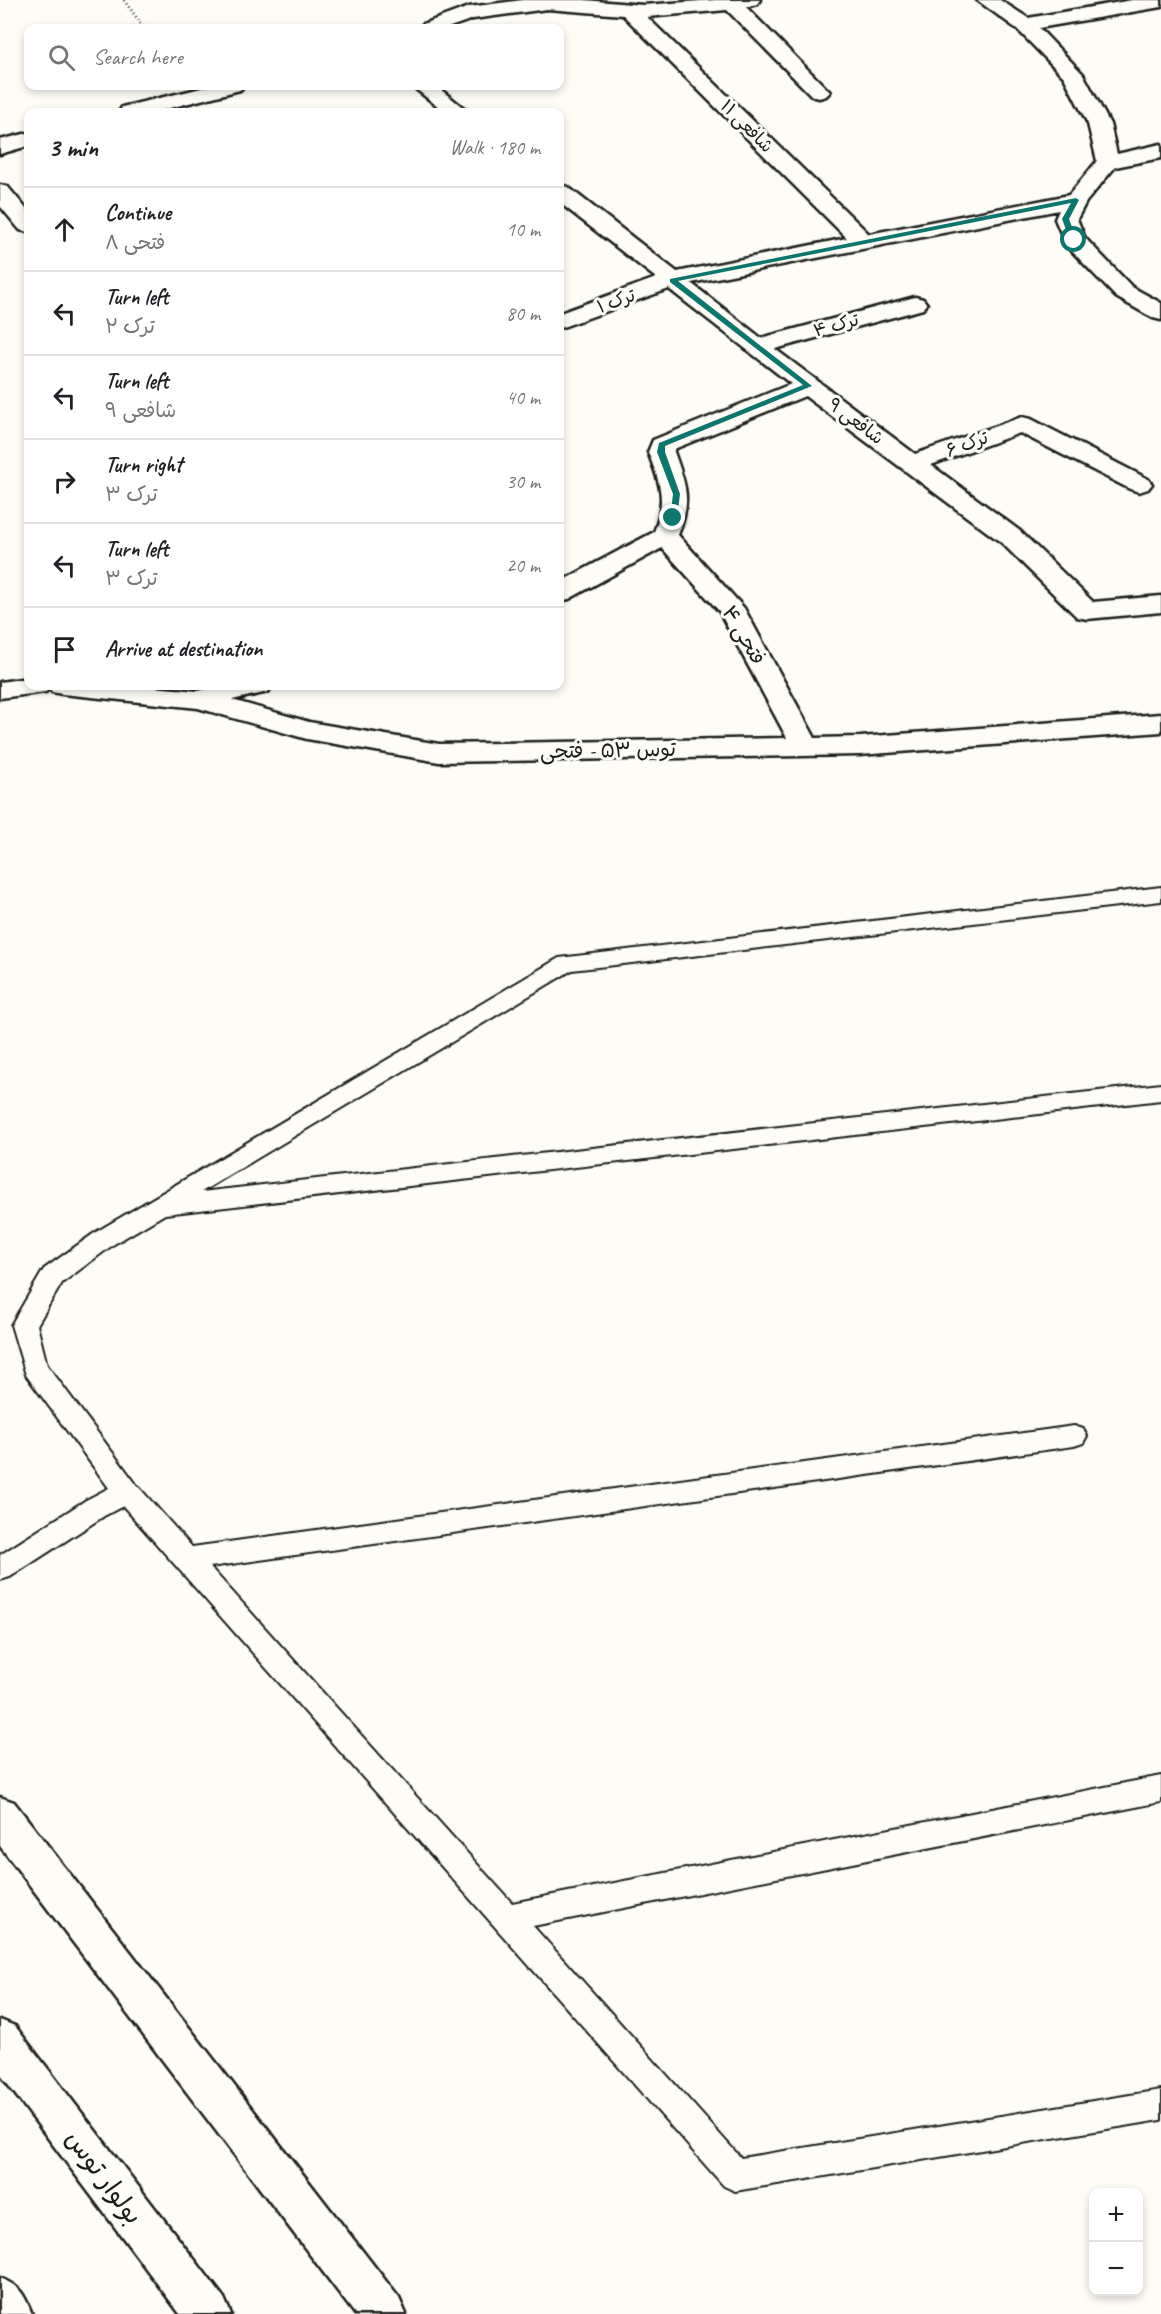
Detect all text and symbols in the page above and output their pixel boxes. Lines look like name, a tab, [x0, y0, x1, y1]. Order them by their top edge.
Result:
search box	[24, 24, 564, 90]
icon: search	[45, 41, 78, 74]
text: Search here	[93, 43, 183, 71]
street label: شافعی ۱۱	[716, 95, 778, 157]
text: 3 min	[48, 131, 98, 164]
text: Walk · 180 m	[450, 135, 540, 160]
text: Continue	[105, 199, 171, 227]
icon: ahead	[48, 213, 81, 246]
text: 10 m	[506, 217, 540, 242]
route start	[1060, 226, 1086, 252]
text: فتحی ۸	[105, 230, 165, 255]
text: Turn left	[105, 283, 169, 311]
street label: ترک ۱	[594, 284, 639, 318]
icon: left	[48, 297, 81, 330]
text: 80 m	[506, 301, 540, 326]
street label: ترک ۴	[811, 308, 862, 342]
text: ترک ۲	[105, 314, 155, 339]
text: Turn left	[105, 367, 169, 395]
icon: left	[48, 381, 81, 414]
text: 40 m	[506, 385, 540, 410]
street label: شافعی ۹	[824, 393, 888, 449]
text: شافعی ۹	[105, 398, 176, 423]
street label: ترک ۶	[943, 426, 992, 462]
text: Turn right	[105, 451, 182, 479]
icon: right	[48, 465, 81, 498]
text: 30 m	[506, 469, 540, 494]
text: ترک ۳	[105, 482, 158, 507]
route end	[659, 504, 685, 530]
text: Turn left	[105, 535, 169, 563]
icon: left	[48, 549, 81, 582]
text: 20 m	[506, 553, 540, 578]
text: ترک ۳	[105, 566, 158, 591]
street label: فتحی ۴	[715, 601, 772, 670]
icon: arrive	[48, 633, 81, 666]
text: Arrive at destination	[105, 635, 262, 663]
street label: توس ۵۳ - فتحی	[540, 736, 677, 765]
street label: بولوار توس	[58, 2123, 150, 2231]
map controls	[1089, 2188, 1143, 2296]
button: +	[1089, 2188, 1143, 2242]
button: −	[1089, 2242, 1143, 2296]

